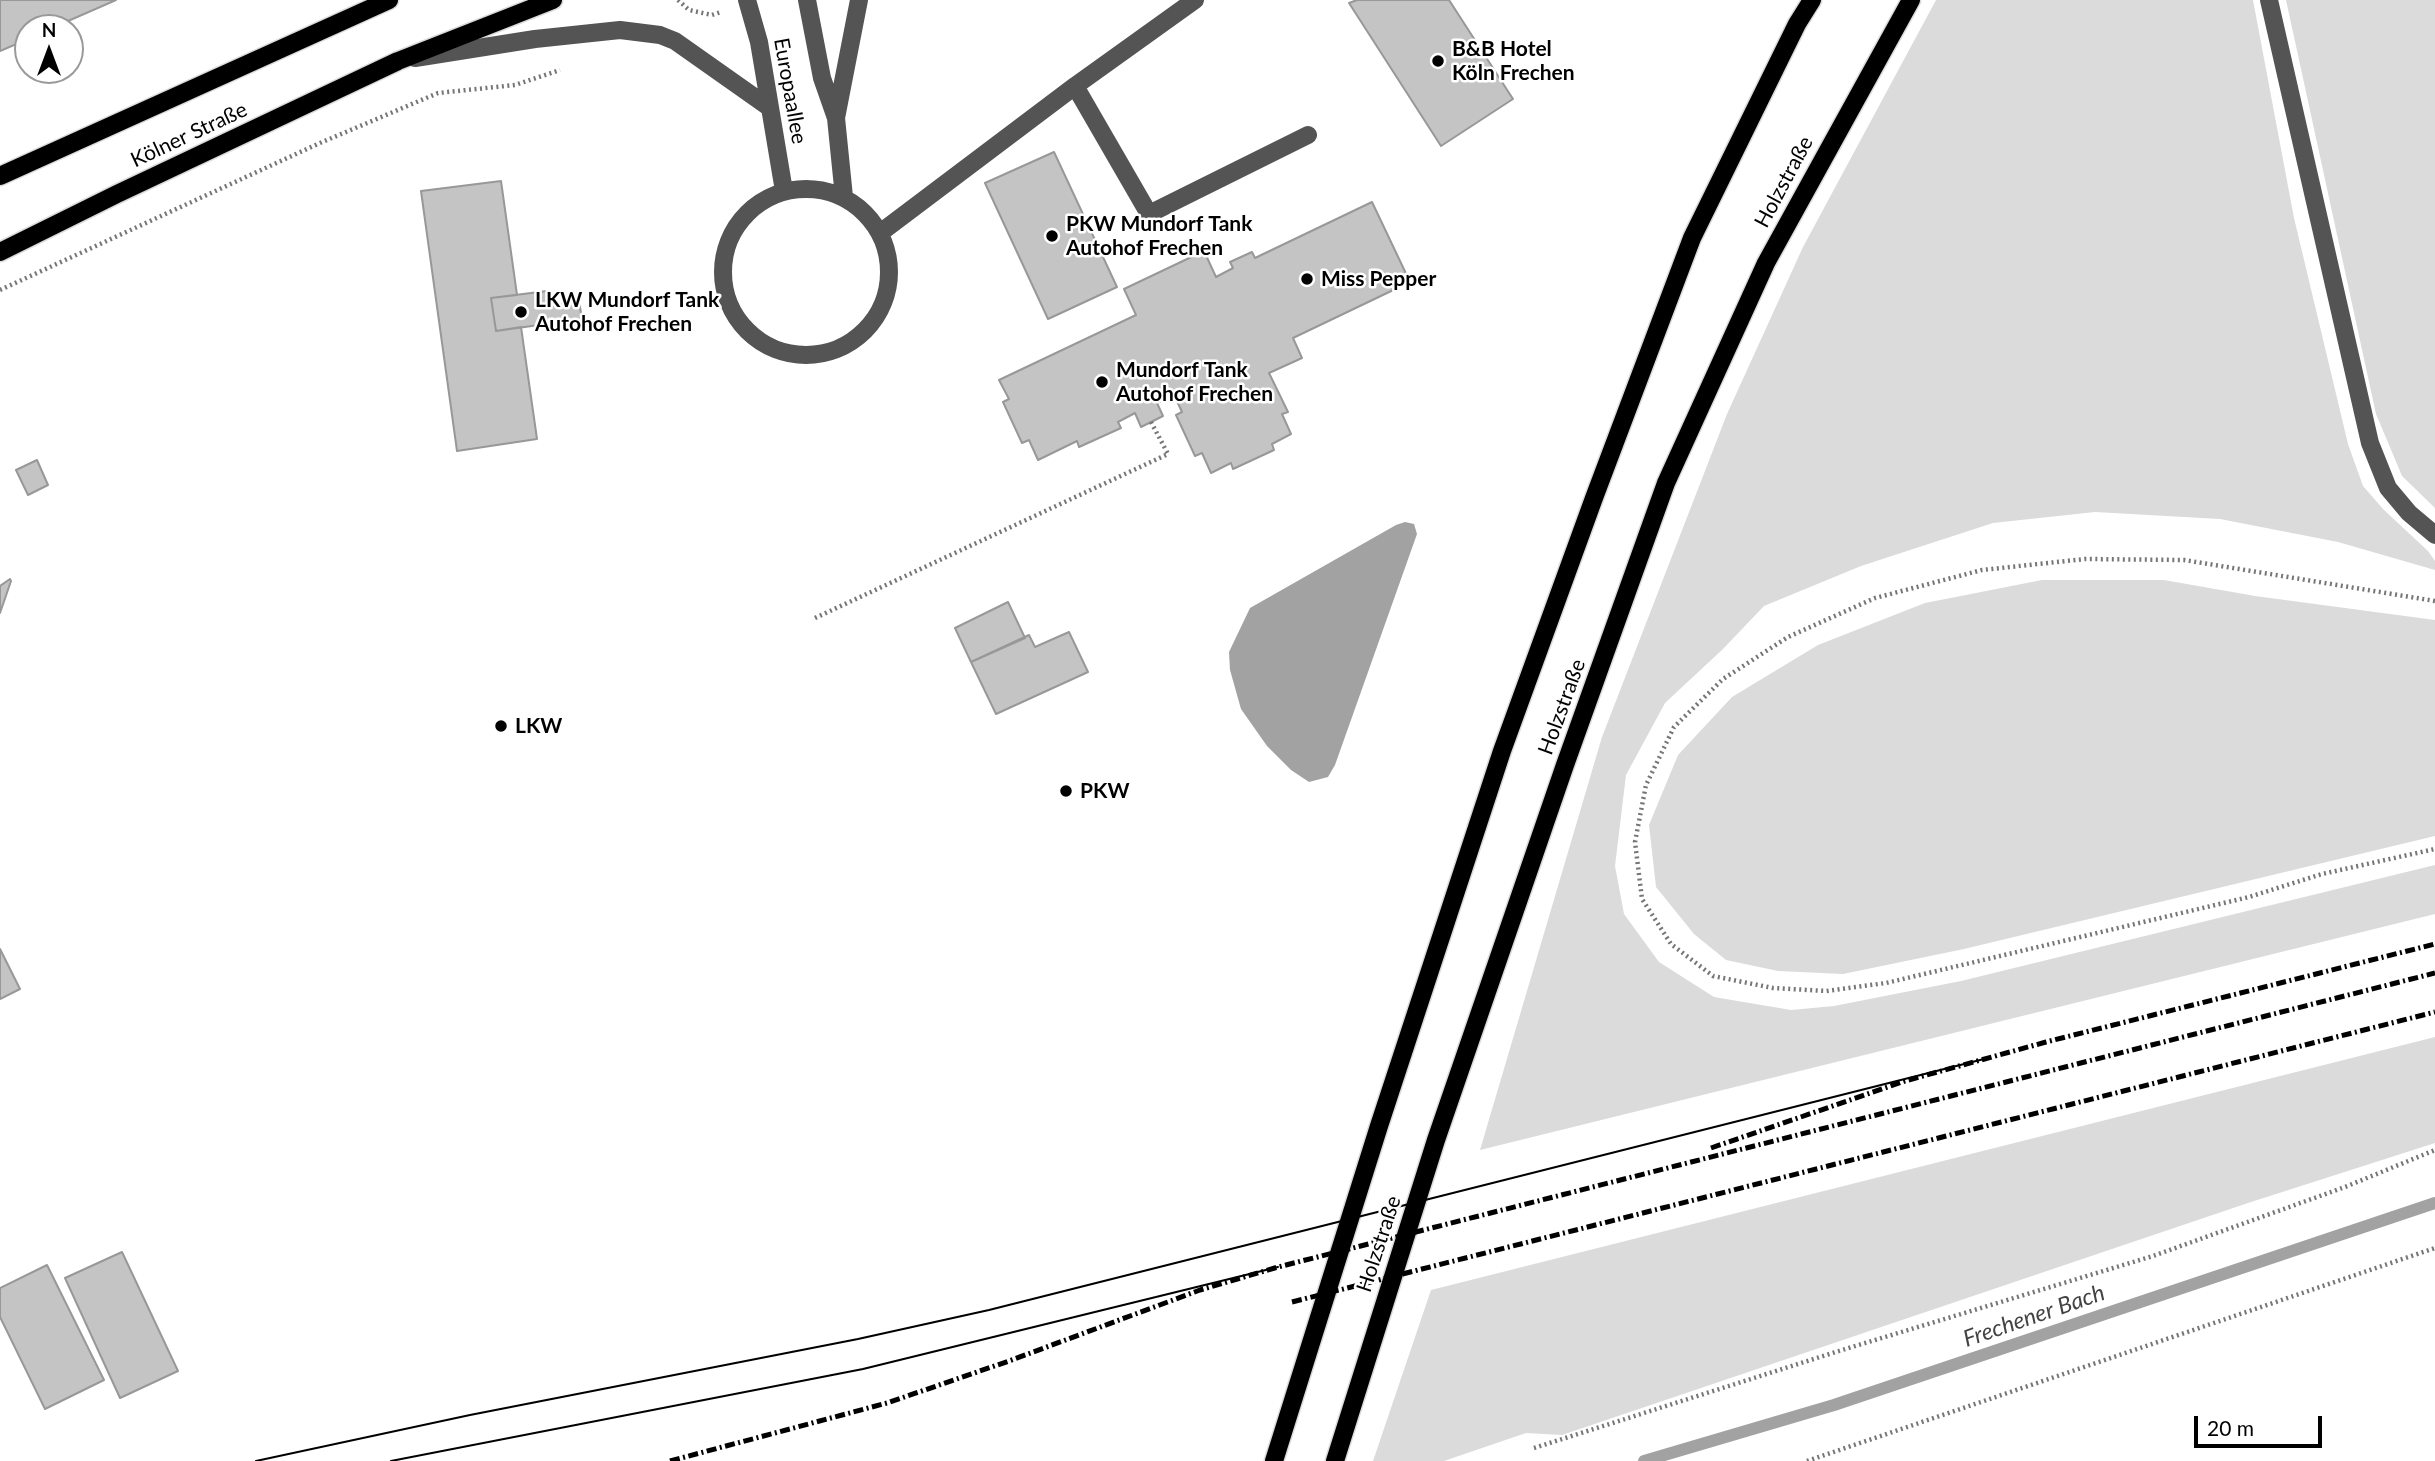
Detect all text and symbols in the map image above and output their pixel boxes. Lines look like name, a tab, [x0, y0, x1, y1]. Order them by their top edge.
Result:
north arrow	[14, 14, 84, 84]
text: N	[42, 18, 56, 41]
street label: Europaallee	[768, 36, 812, 146]
place label: B&B Hotel Köln Frechen	[1452, 36, 1575, 86]
marker: B&B Hotel Köln Frechen	[1430, 53, 1446, 69]
street label: Kölner Straße	[127, 97, 251, 173]
street label: Holzstraße	[1749, 132, 1819, 232]
place label: PKW Mundorf Tank Autohof Frechen	[1066, 211, 1252, 261]
marker: PKW Mundorf Tank Autohof Frechen	[1044, 228, 1060, 244]
place label: Miss Pepper	[1321, 266, 1436, 292]
marker: Miss Pepper	[1299, 271, 1315, 287]
place label: LKW Mundorf Tank Autohof Frechen	[535, 287, 719, 337]
marker: LKW Mundorf Tank Autohof Frechen	[513, 304, 529, 320]
place label: Mundorf Tank Autohof Frechen	[1116, 357, 1273, 407]
marker: Mundorf Tank Autohof Frechen	[1094, 374, 1110, 390]
street label: Holzstraße	[1533, 656, 1591, 758]
place label: LKW	[515, 713, 562, 739]
marker: LKW	[493, 718, 509, 734]
place label: PKW	[1080, 778, 1129, 804]
marker: PKW	[1058, 783, 1074, 799]
street label: Holzstraße	[1352, 1193, 1406, 1295]
water label: Frechener Bach	[1960, 1279, 2108, 1353]
scale bar	[2197, 1402, 2325, 1446]
text: 20 m	[2207, 1415, 2254, 1440]

